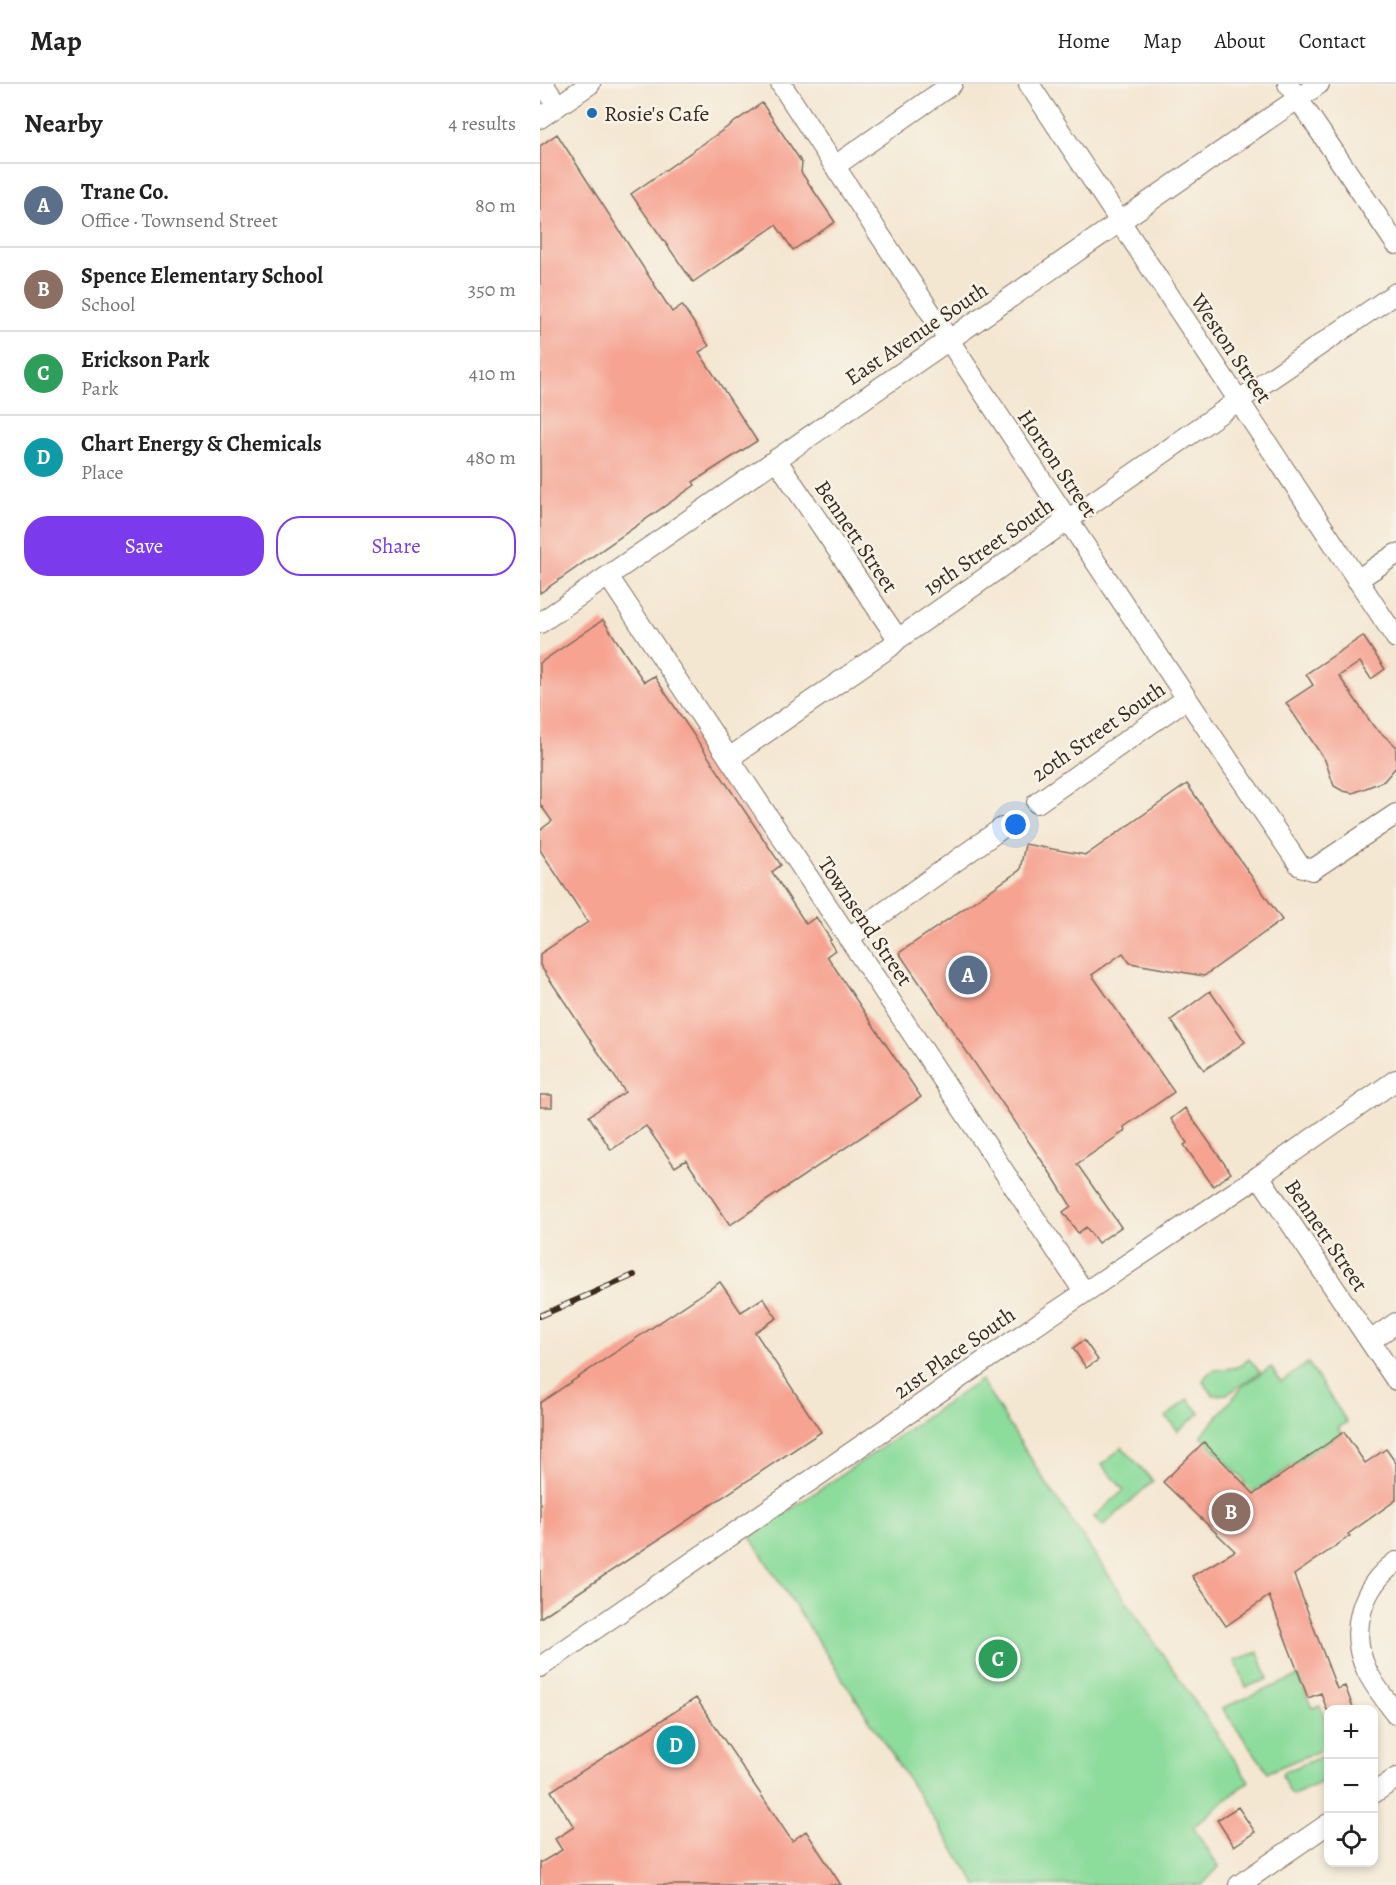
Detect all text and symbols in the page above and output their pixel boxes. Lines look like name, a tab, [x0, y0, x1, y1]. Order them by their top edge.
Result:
text: Map	[30, 22, 82, 60]
text: Home	[1057, 27, 1110, 55]
text: Map	[1143, 27, 1181, 55]
text: About	[1214, 27, 1266, 55]
text: Contact	[1299, 27, 1366, 55]
place label: Rosie's Cafe	[604, 99, 709, 129]
text: Nearby	[24, 106, 103, 141]
marker: Rosie's Cafe	[585, 106, 599, 120]
text: 4 results	[448, 110, 516, 137]
text: Trane Co.	[81, 177, 169, 207]
text: A	[37, 192, 50, 219]
text: 80 m	[475, 192, 516, 219]
text: Office · Townsend Street	[81, 207, 278, 234]
text: Spence Elementary School	[81, 261, 323, 291]
street label: East Avenue South	[839, 275, 994, 393]
text: B	[37, 276, 50, 303]
text: 350 m	[468, 276, 516, 303]
street label: Weston Street	[1183, 287, 1279, 409]
text: School	[81, 291, 135, 318]
text: Erickson Park	[81, 345, 209, 375]
text: C	[37, 360, 50, 387]
text: 410 m	[469, 360, 516, 387]
text: Park	[81, 375, 119, 402]
street label: Horton Street	[1010, 404, 1104, 523]
text: Chart Energy & Chemicals	[81, 429, 322, 459]
text: D	[37, 444, 50, 471]
text: 480 m	[466, 444, 516, 471]
text: Place	[81, 459, 123, 486]
street label: Bennett Street	[807, 474, 905, 599]
street label: 19th Street South	[918, 491, 1060, 603]
button: Save	[24, 516, 264, 576]
button: Share	[276, 516, 516, 576]
street label: 20th Street South	[1026, 674, 1172, 789]
your location	[1001, 810, 1030, 839]
street label: Townsend Street	[811, 851, 920, 992]
pin: A	[948, 952, 988, 998]
street label: Bennett Street	[1277, 1173, 1375, 1298]
street label: 21st Place South	[888, 1300, 1022, 1406]
pin: B	[1212, 1490, 1250, 1534]
pin: C	[978, 1636, 1018, 1682]
map controls	[1324, 1705, 1378, 1867]
button: +	[1324, 1705, 1378, 1759]
pin: D	[656, 1722, 696, 1768]
button: −	[1324, 1759, 1378, 1813]
button: locate	[1324, 1813, 1378, 1867]

